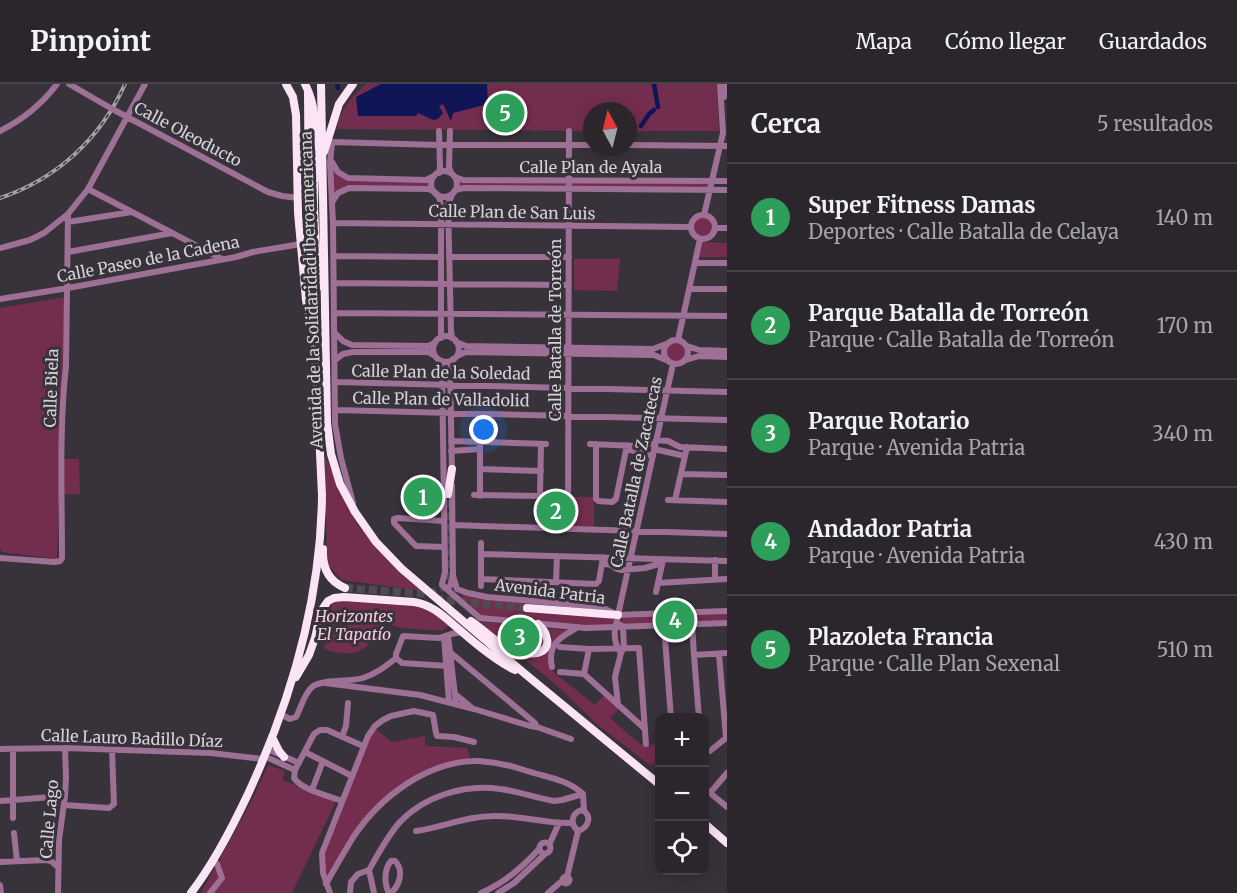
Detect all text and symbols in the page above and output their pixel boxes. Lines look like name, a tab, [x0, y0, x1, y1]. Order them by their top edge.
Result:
text: Pinpoint	[30, 23, 151, 59]
text: Mapa	[856, 28, 912, 55]
text: Cómo llegar	[945, 28, 1066, 55]
text: Guardados	[1099, 28, 1207, 55]
pin: 5	[486, 90, 524, 135]
street label: Calle Oleoducto	[131, 97, 245, 171]
north arrow	[583, 102, 637, 156]
text: Cerca	[751, 107, 821, 140]
text: 5 resultados	[1097, 111, 1213, 136]
street label: Avenida de la Solidaridad Iberoamericana	[295, 130, 327, 450]
street label: Calle Plan de Ayala	[520, 157, 663, 177]
text: Super Fitness Damas	[808, 191, 1036, 219]
street label: Calle Plan de San Luis	[428, 201, 596, 223]
text: 1	[766, 205, 775, 230]
text: 140 m	[1156, 205, 1213, 230]
text: Deportes · Calle Batalla de Celaya	[808, 219, 1119, 244]
street label: Calle Paseo de la Cadena	[55, 231, 241, 287]
street label: Calle Batalla de Torreón	[545, 238, 565, 421]
text: Parque Batalla de Torreón	[808, 299, 1089, 327]
text: 2	[765, 313, 776, 338]
text: 170 m	[1157, 313, 1213, 338]
text: Parque · Calle Batalla de Torreón	[808, 327, 1114, 352]
street label: Calle Biela	[40, 348, 62, 428]
street label: Calle Plan de la Soledad	[351, 360, 531, 384]
street label: Calle Batalla de Zacatecas	[606, 374, 666, 569]
street label: Calle Plan de Valladolid	[352, 387, 530, 411]
text: Parque Rotario	[808, 407, 969, 435]
your location	[469, 415, 498, 444]
text: 3	[765, 421, 776, 446]
text: 340 m	[1152, 421, 1213, 446]
text: Parque · Avenida Patria	[808, 435, 1025, 460]
pin: 1	[404, 474, 442, 520]
pin: 2	[536, 488, 576, 534]
text: Andador Patria	[808, 515, 972, 543]
text: 4	[764, 529, 777, 554]
text: 430 m	[1154, 529, 1213, 554]
text: Parque · Avenida Patria	[808, 543, 1025, 568]
street label: Avenida Patria	[493, 574, 607, 608]
pin: 4	[656, 598, 694, 642]
park label: Horizontes El Tapatío	[314, 606, 394, 644]
pin: 3	[500, 614, 540, 660]
text: Plazoleta Francia	[808, 623, 994, 651]
text: 5	[765, 637, 776, 662]
text: 510 m	[1157, 637, 1213, 662]
text: Parque · Calle Plan Sexenal	[808, 651, 1060, 676]
map controls	[655, 713, 709, 875]
button: +	[655, 713, 709, 767]
street label: Calle Lauro Badillo Díaz	[41, 725, 224, 751]
button: −	[655, 767, 709, 821]
street label: Calle Lago	[36, 779, 62, 859]
button: locate	[655, 821, 709, 875]

